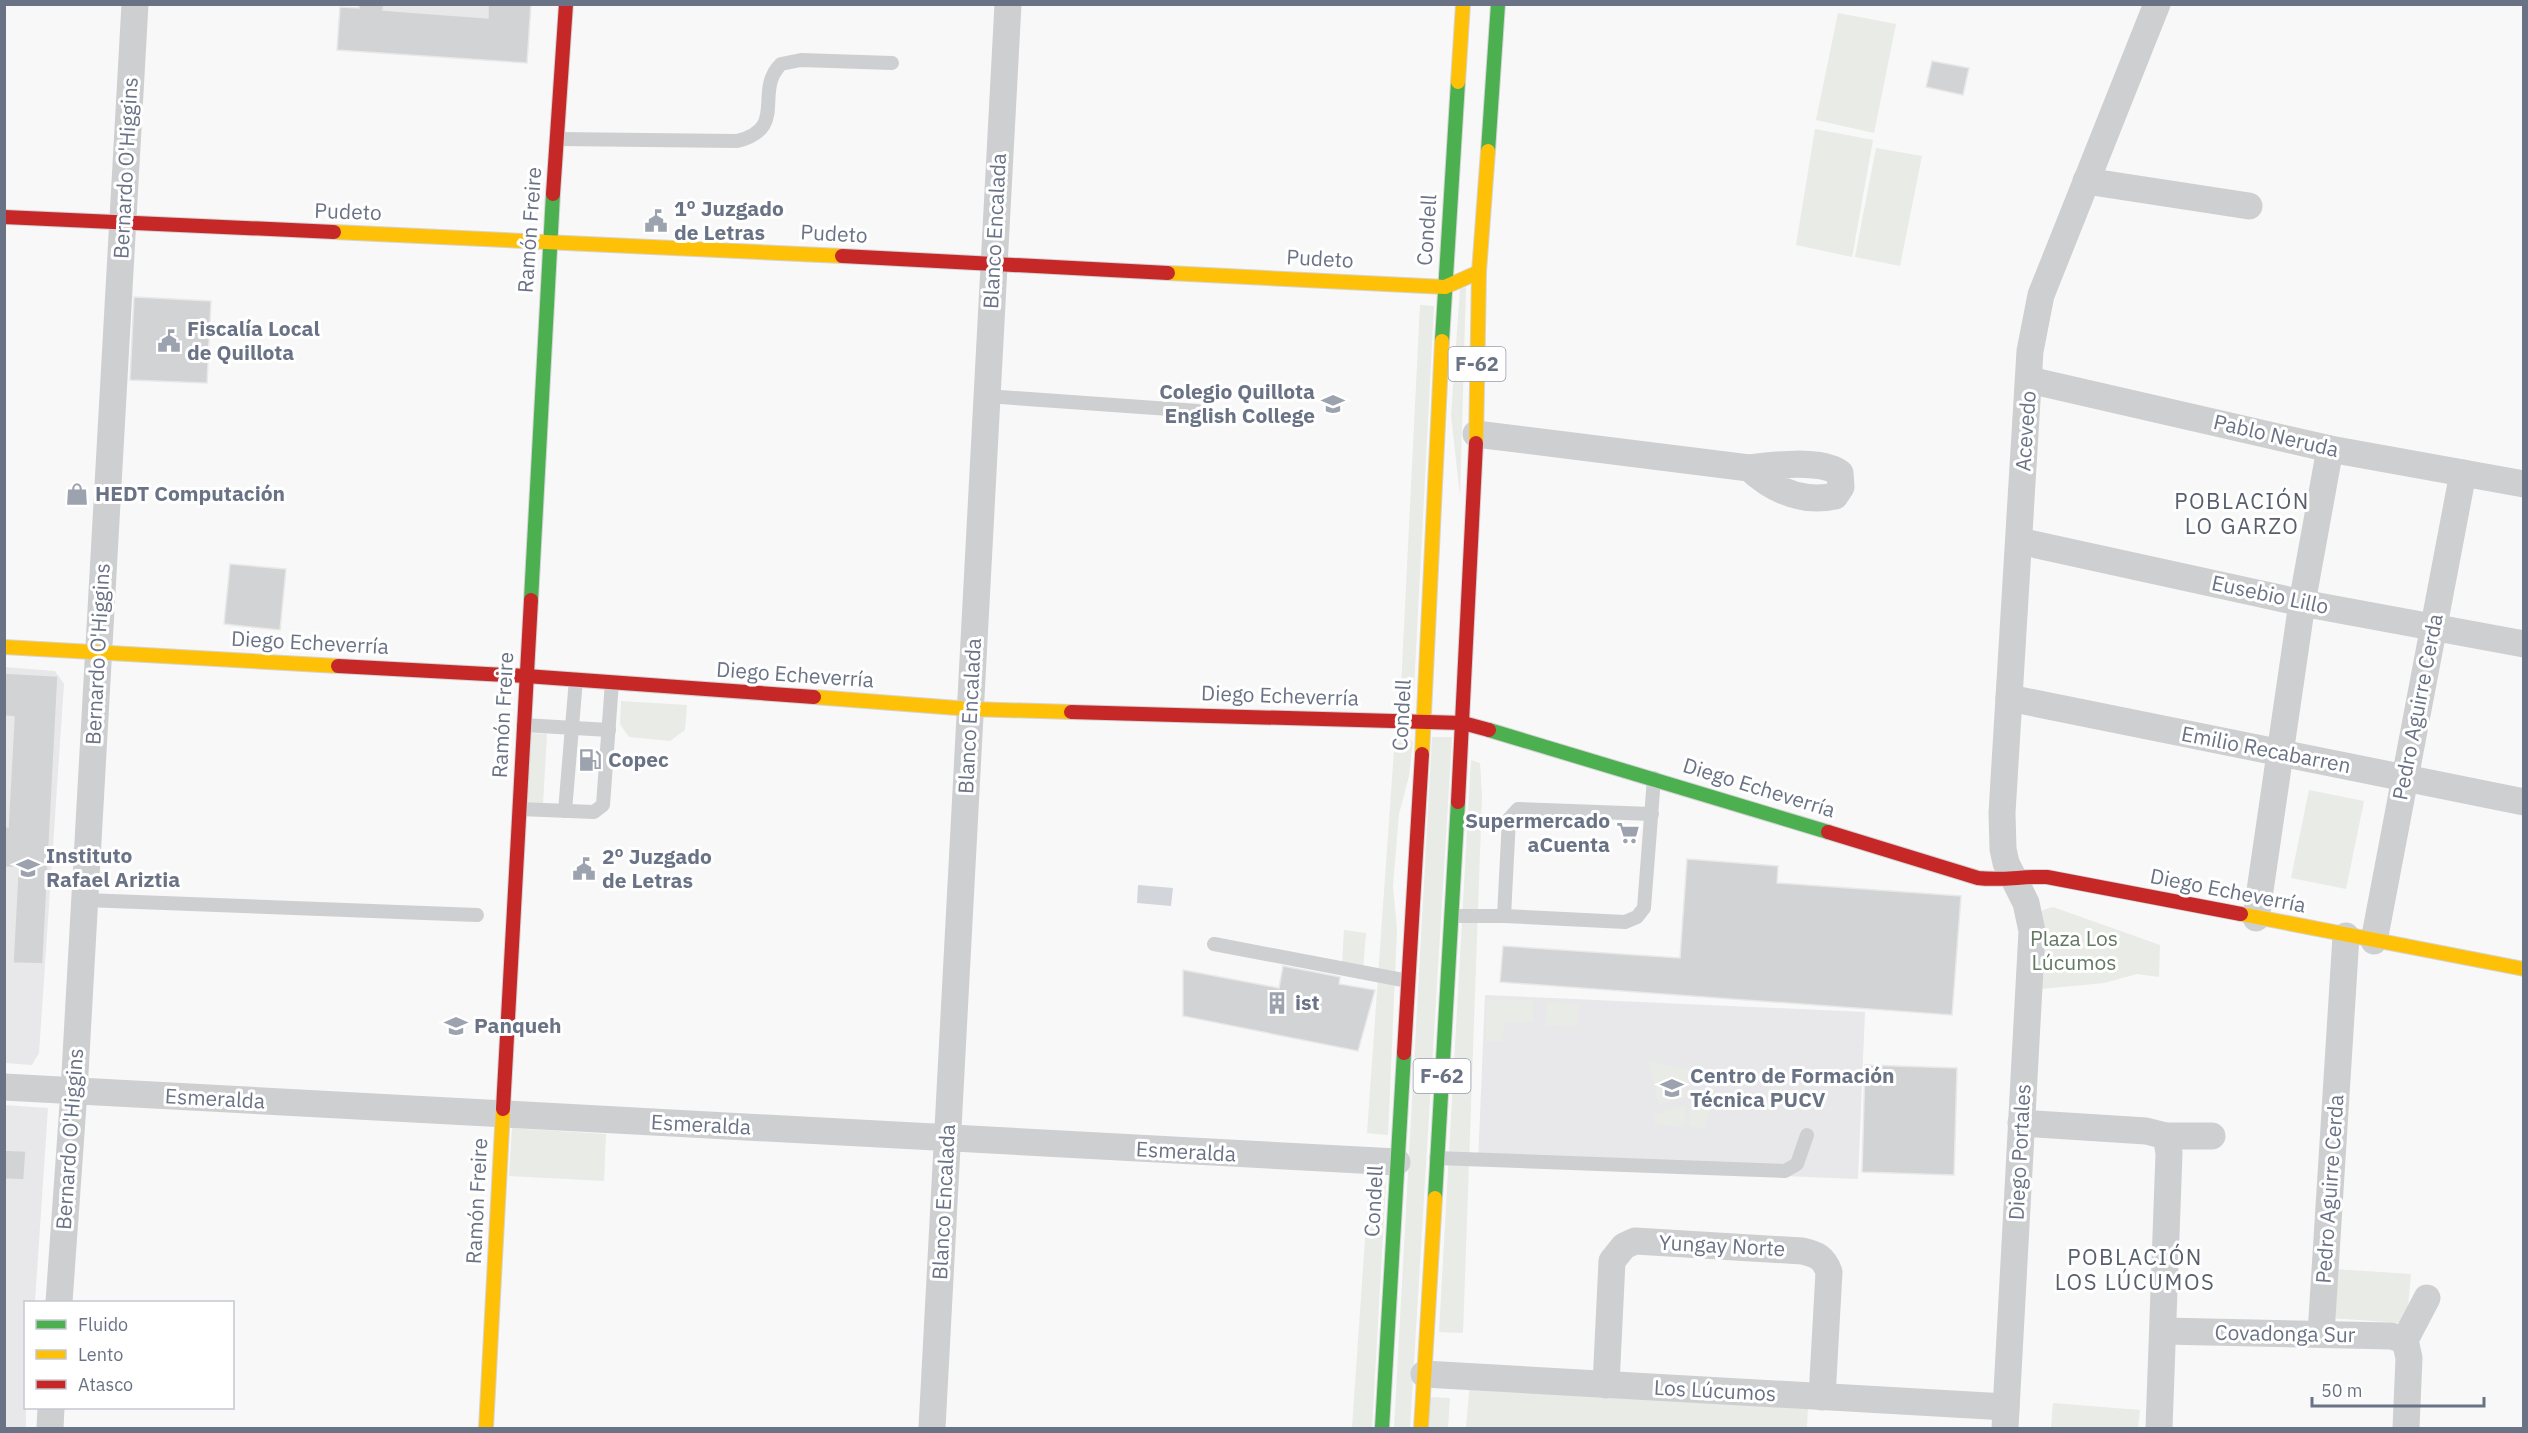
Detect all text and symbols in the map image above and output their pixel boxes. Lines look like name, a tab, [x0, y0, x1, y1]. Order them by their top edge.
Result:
street label: Bernardo O'Higgins	[106, 76, 144, 260]
street label: Blanco Encalada	[976, 152, 1012, 310]
street label: Ramón Freire	[511, 166, 547, 294]
street label: Condell	[1410, 193, 1442, 267]
place label: 1º Juzgado de Letras	[674, 194, 784, 246]
street label: Pudeto	[314, 196, 382, 226]
public building icon: 1º Juzgado de Letras	[643, 208, 669, 234]
street label: Pudeto	[800, 217, 868, 249]
street label: Pudeto	[1286, 242, 1354, 274]
place label: Fiscalía Local de Quillota	[187, 314, 320, 366]
public building icon: Fiscalía Local de Quillota	[156, 328, 182, 354]
road number: F-62	[1448, 347, 1506, 381]
place label: Colegio Quillota English College	[1159, 377, 1315, 429]
street label: Acevedo	[2008, 390, 2042, 472]
school or university icon: Colegio Quillota English College	[1320, 391, 1346, 417]
street label: Pablo Neruda	[2211, 407, 2342, 463]
place label: HEDT Computación	[95, 479, 285, 507]
shop icon: HEDT Computación	[64, 481, 90, 507]
district label: POBLACIÓN LO GARZO	[2174, 486, 2310, 540]
street label: Bernardo O'Higgins	[78, 562, 116, 746]
street label: Eusebio Lillo	[2209, 568, 2331, 620]
street label: Pedro Aguirre Cerda	[2385, 611, 2449, 802]
street label: Diego Echeverría	[230, 624, 390, 660]
street label: Blanco Encalada	[951, 637, 987, 795]
street label: Ramón Freire	[485, 651, 519, 779]
street label: Diego Echeverría	[715, 655, 875, 693]
street label: Diego Echeverría	[1201, 678, 1359, 712]
street label: Condell	[1385, 678, 1417, 752]
street label: Emilio Recabarren	[2179, 719, 2353, 779]
place label: Copec	[608, 745, 669, 773]
fuel station icon: Copec	[577, 747, 603, 773]
street label: Diego Echeverría	[1680, 751, 1839, 824]
place label: Supermercado aCuenta	[1465, 806, 1610, 858]
supermarket icon: Supermercado aCuenta	[1615, 820, 1641, 846]
place label: Instituto Rafael Ariztia	[46, 841, 180, 893]
place label: 2º Juzgado de Letras	[602, 842, 712, 894]
school or university icon: Instituto Rafael Ariztia	[15, 855, 41, 881]
public building icon: 2º Juzgado de Letras	[571, 856, 597, 882]
street label: Diego Echeverría	[2148, 861, 2308, 919]
park label: Plaza Los Lúcumos	[2030, 924, 2118, 976]
place label: ist	[1295, 988, 1319, 1016]
building icon: ist	[1264, 990, 1290, 1016]
place label: Panqueh	[474, 1011, 562, 1039]
school or university icon: Panqueh	[443, 1013, 469, 1039]
street label: Bernardo O'Higgins	[49, 1047, 89, 1231]
road number: F-62	[1414, 1059, 1470, 1093]
place label: Centro de Formación Técnica PUCV	[1690, 1061, 1895, 1113]
school or university icon: Centro de Formación Técnica PUCV	[1659, 1075, 1685, 1101]
street label: Esmeralda	[164, 1081, 266, 1115]
street label: Diego Portales	[2001, 1083, 2037, 1221]
street label: Pedro Aguirre Cerda	[2308, 1094, 2350, 1284]
street label: Esmeralda	[650, 1107, 752, 1141]
street label: Blanco Encalada	[925, 1123, 961, 1281]
street label: Esmeralda	[1135, 1134, 1237, 1168]
street label: Ramón Freire	[459, 1137, 493, 1265]
street label: Condell	[1357, 1164, 1389, 1238]
street label: Yungay Norte	[1658, 1228, 1786, 1262]
district label: POBLACIÓN LOS LÚCUMOS	[2055, 1242, 2215, 1296]
legend	[24, 1301, 234, 1409]
text: Fluido	[78, 1313, 128, 1336]
street label: Covadonga Sur	[2214, 1318, 2356, 1348]
text: Lento	[78, 1343, 123, 1366]
scale bar	[2312, 1370, 2484, 1408]
text: Atasco	[78, 1373, 133, 1396]
street label: Los Lúcumos	[1653, 1373, 1777, 1407]
text: 50 m	[2321, 1379, 2363, 1402]

